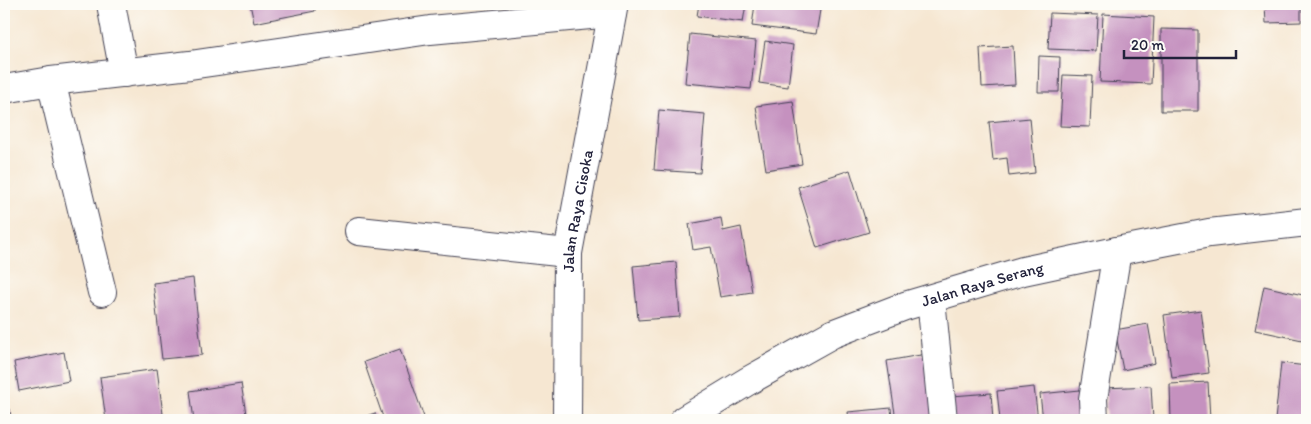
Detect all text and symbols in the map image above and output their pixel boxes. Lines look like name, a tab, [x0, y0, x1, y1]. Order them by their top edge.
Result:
scale bar	[1124, 28, 1236, 60]
text: 20 m	[1131, 36, 1165, 54]
street label: Jalan Raya Cisoka	[558, 147, 597, 272]
street label: Jalan Raya Serang	[919, 257, 1046, 310]

